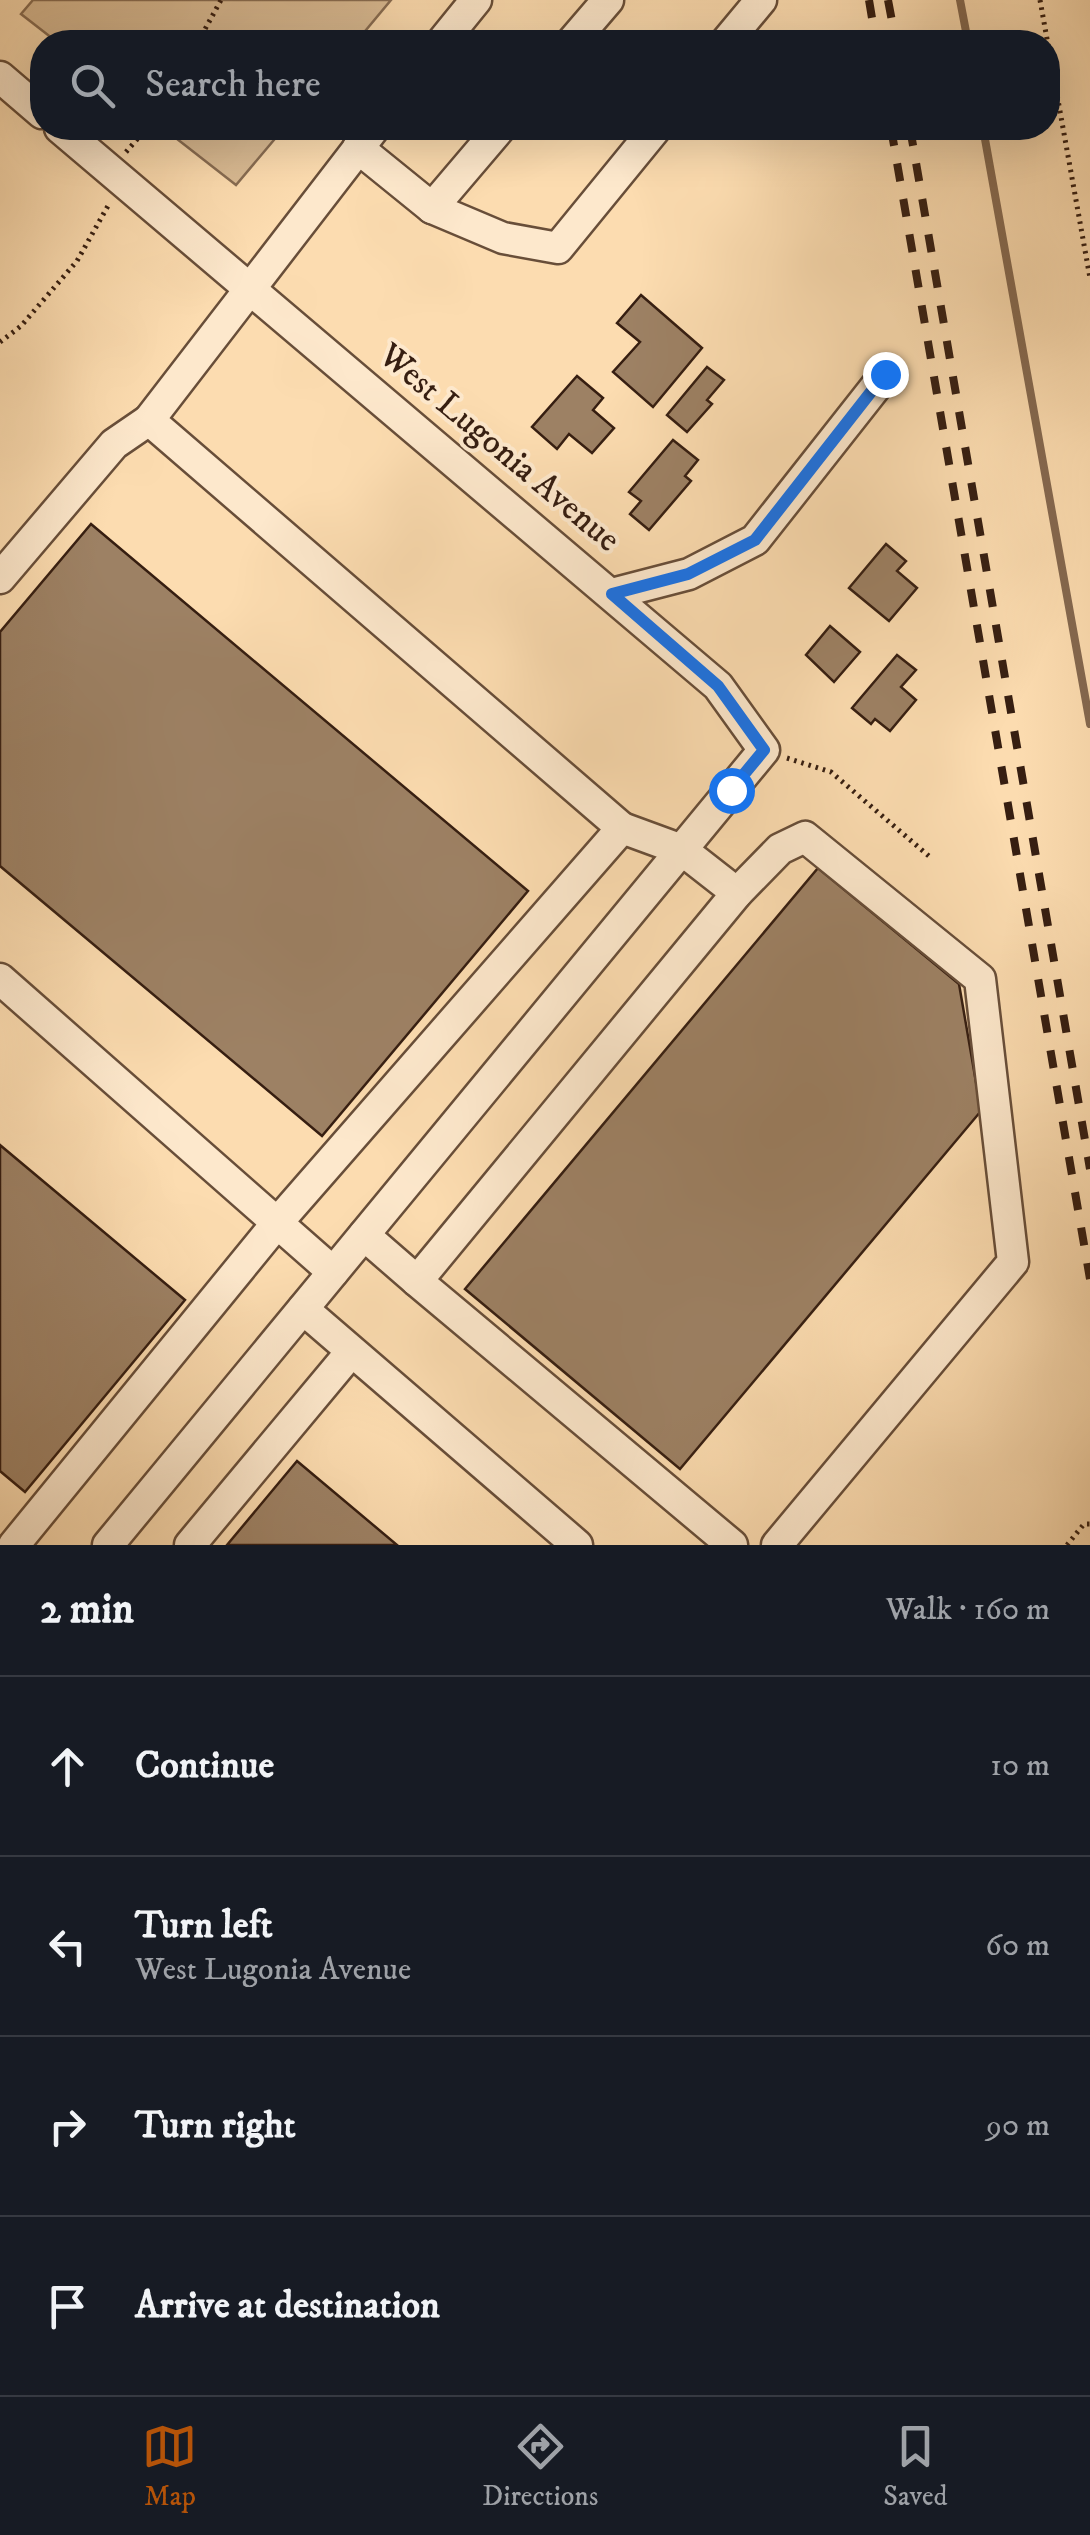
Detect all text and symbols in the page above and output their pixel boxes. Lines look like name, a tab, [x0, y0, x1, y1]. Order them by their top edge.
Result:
search box	[30, 30, 1060, 140]
icon: search	[65, 58, 120, 113]
text: Search here	[145, 61, 321, 109]
street label: West Lugonia Avenue	[368, 333, 629, 562]
route end	[863, 352, 909, 398]
route start	[709, 768, 755, 814]
text: 2 min	[40, 1584, 134, 1636]
text: Walk · 160 m	[886, 1590, 1050, 1630]
icon: ahead	[40, 1739, 95, 1794]
text: Continue	[135, 1742, 274, 1790]
text: 10 m	[990, 1746, 1050, 1786]
text: Turn left	[135, 1902, 273, 1950]
icon: left	[40, 1919, 95, 1974]
text: 60 m	[985, 1926, 1050, 1966]
text: West Lugonia Avenue	[135, 1950, 411, 1990]
icon: right	[40, 2099, 95, 2154]
text: Turn right	[135, 2102, 296, 2150]
text: 90 m	[986, 2106, 1050, 2146]
icon: arrive	[40, 2279, 95, 2334]
text: Arrive at destination	[135, 2282, 440, 2330]
tab: Map	[142, 2419, 197, 2514]
tab: Directions	[482, 2419, 598, 2514]
tab: Saved	[883, 2419, 948, 2514]

